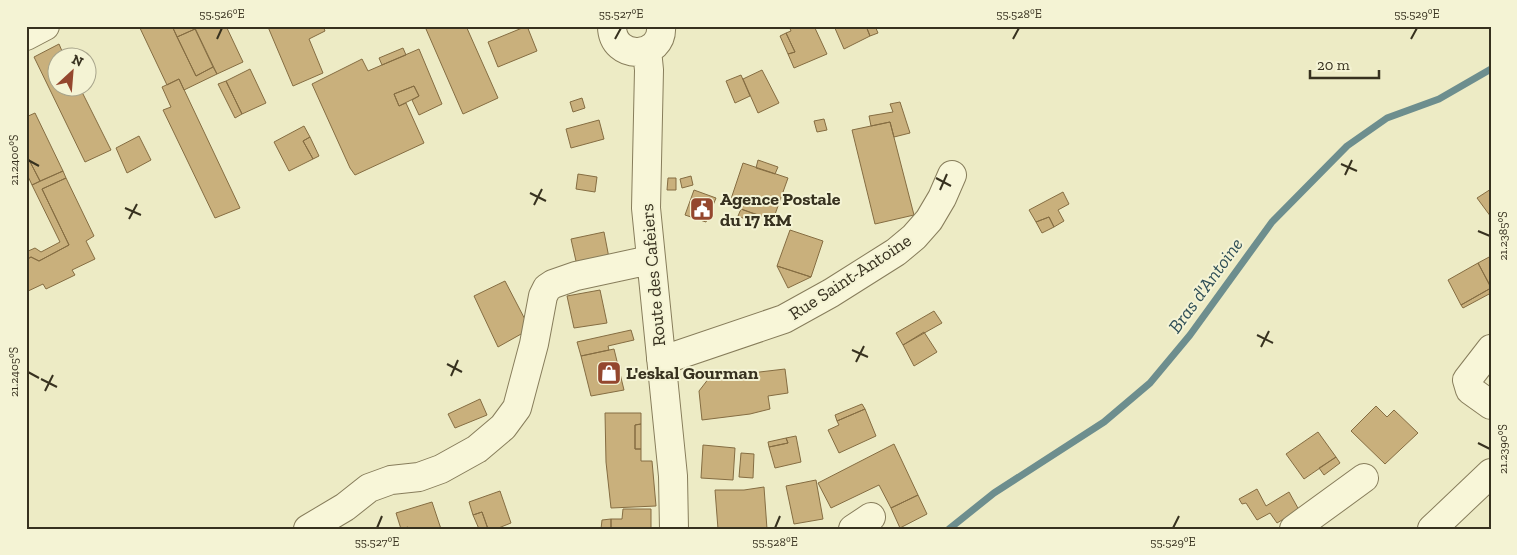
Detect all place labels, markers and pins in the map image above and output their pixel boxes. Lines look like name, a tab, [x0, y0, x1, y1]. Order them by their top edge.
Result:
place label: Agence Postale du 17 KM	[720, 188, 841, 231]
public building icon: Agence Postale du 17 KM	[689, 196, 715, 222]
shop icon: L'eskal Gourman	[596, 360, 622, 386]
place label: L'eskal Gourman	[626, 362, 759, 384]

